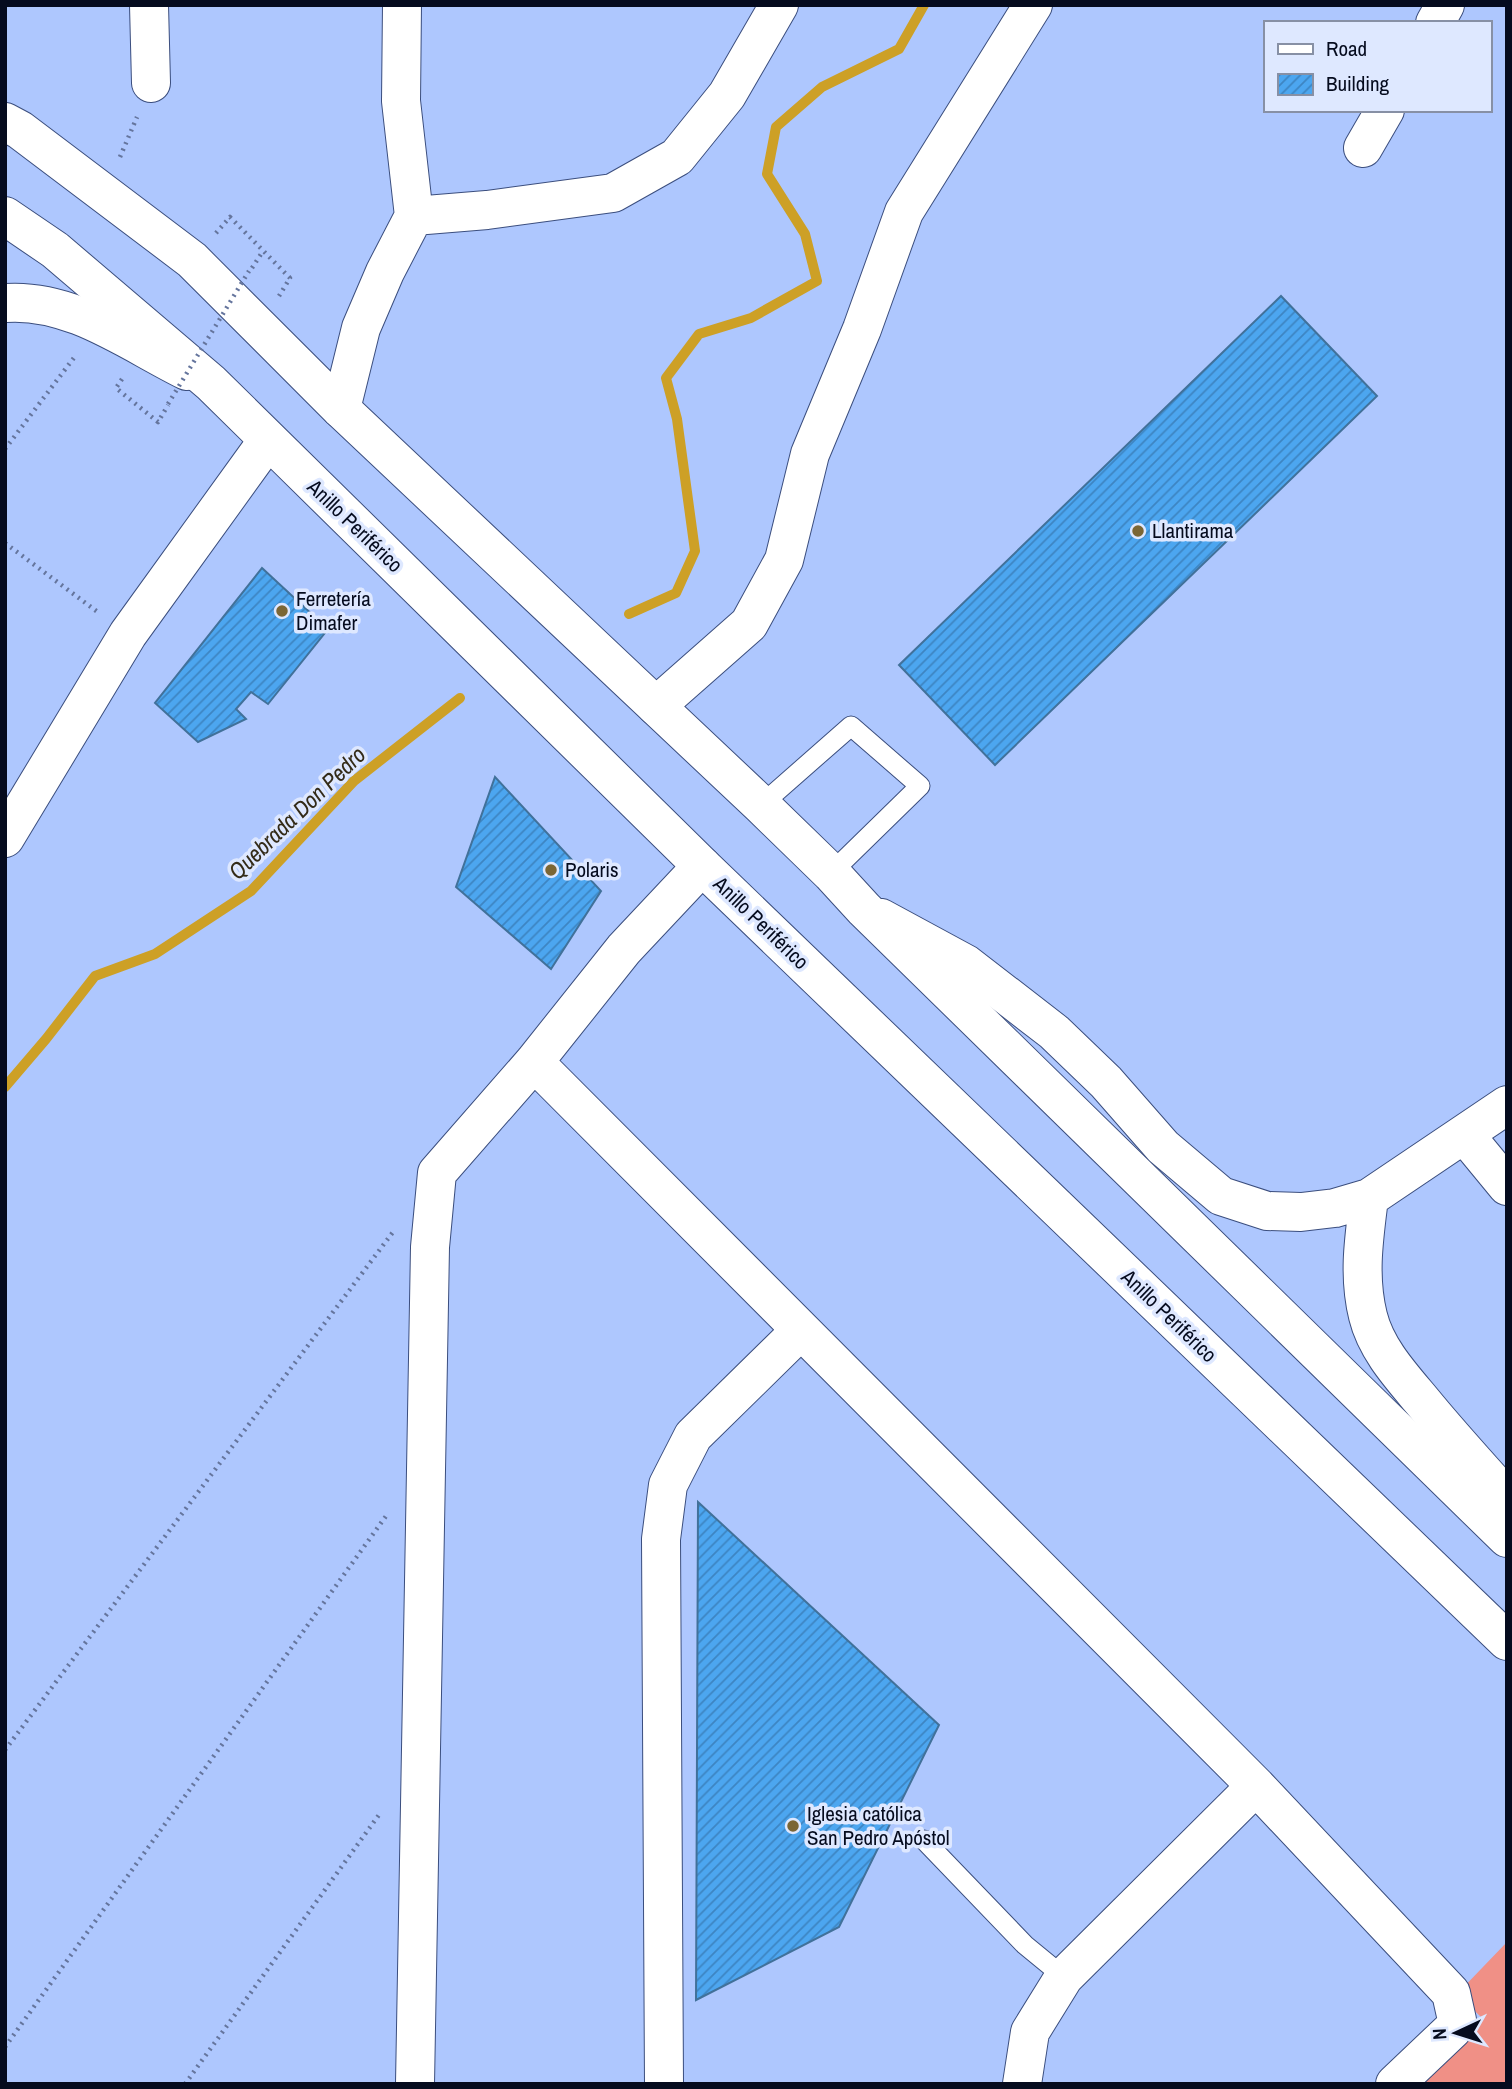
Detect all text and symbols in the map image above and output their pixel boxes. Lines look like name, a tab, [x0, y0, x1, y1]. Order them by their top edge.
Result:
legend	[1264, 21, 1491, 112]
text: Road	[1326, 34, 1367, 63]
text: Building	[1326, 69, 1390, 98]
street label: Anillo Periférico	[300, 472, 409, 579]
place label: Llantirama	[1152, 516, 1234, 545]
marker: Llantirama	[1130, 523, 1146, 539]
place label: Ferretería Dimafer	[296, 584, 371, 637]
marker: Ferretería Dimafer	[274, 603, 290, 619]
water label: Quebrada Don Pedro	[221, 739, 372, 886]
place label: Polaris	[565, 855, 619, 884]
marker: Polaris	[543, 862, 559, 878]
street label: Anillo Periférico	[706, 869, 815, 976]
street label: Anillo Periférico	[1114, 1262, 1223, 1369]
place label: Iglesia católica San Pedro Apóstol	[807, 1799, 950, 1852]
marker: Iglesia católica San Pedro Apóstol	[785, 1818, 801, 1834]
north arrow	[1421, 1998, 1491, 2068]
text: N	[1426, 2028, 1452, 2041]

